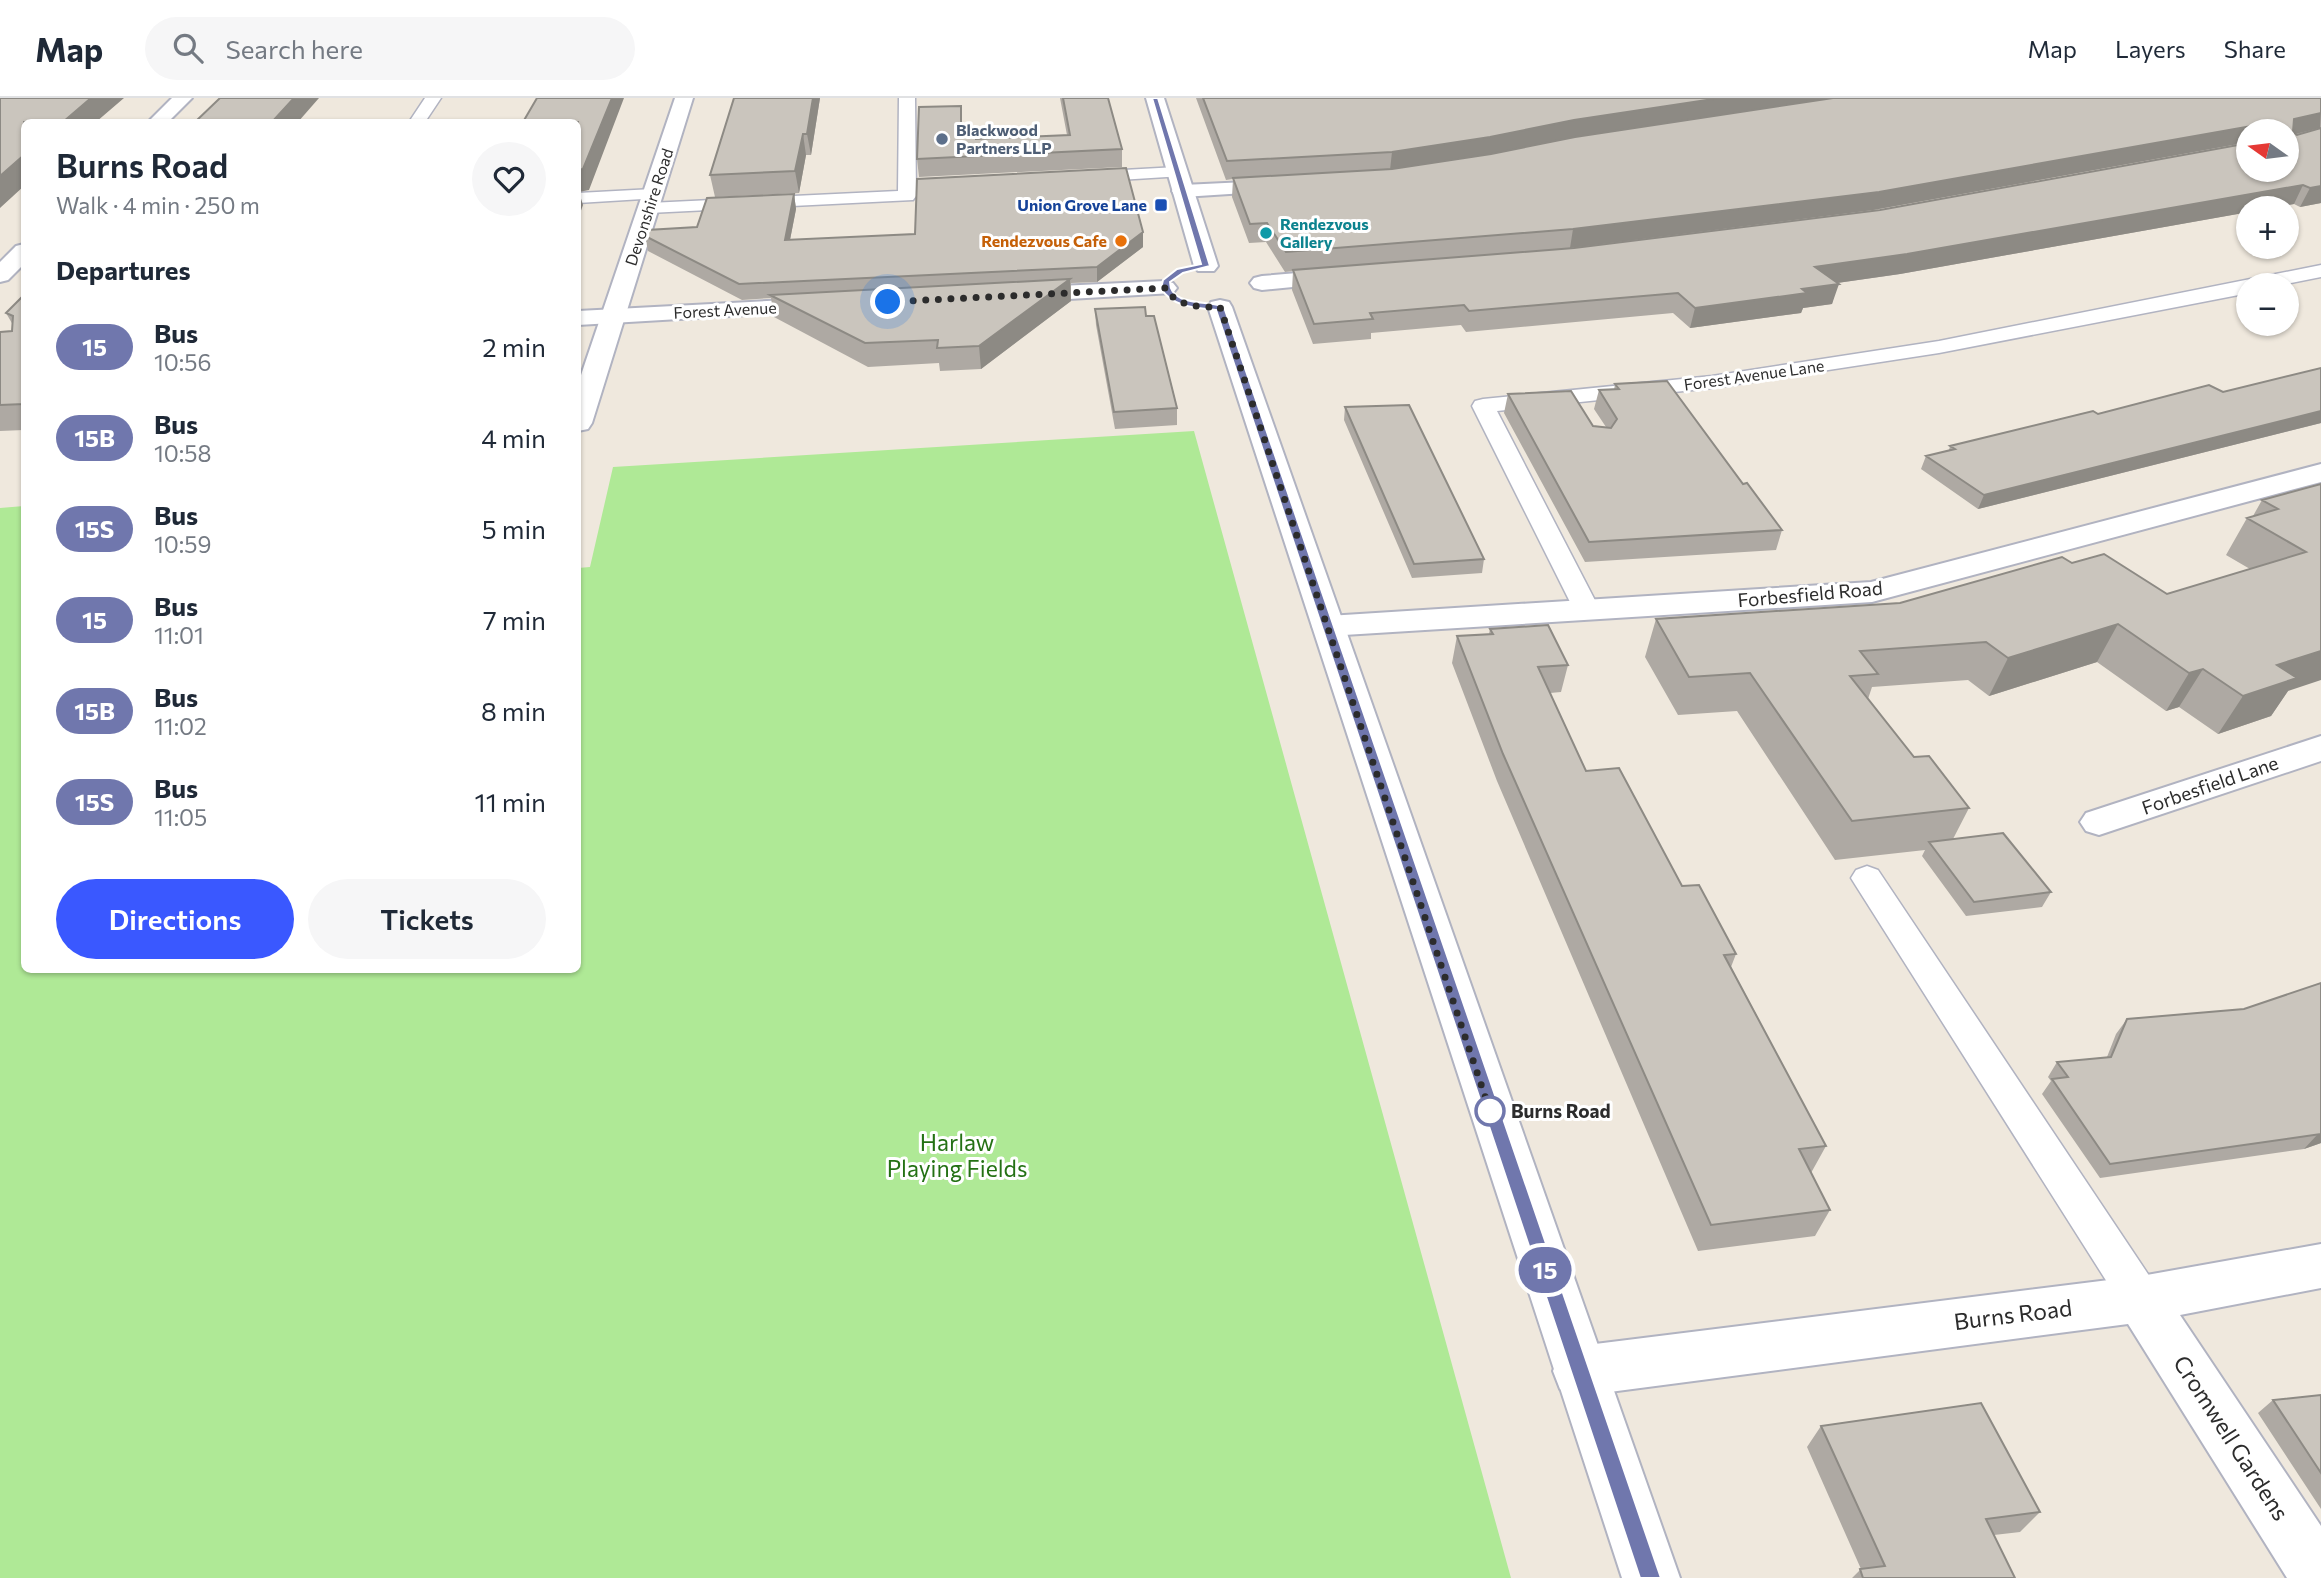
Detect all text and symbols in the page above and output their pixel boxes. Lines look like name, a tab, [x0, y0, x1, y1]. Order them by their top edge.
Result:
search box	[145, 17, 635, 80]
text: Map	[35, 28, 103, 69]
icon: search	[169, 29, 207, 67]
text: Search here	[225, 33, 363, 64]
text: Map	[2028, 34, 2077, 63]
text: Layers	[2115, 34, 2186, 63]
text: Share	[2224, 34, 2286, 63]
north arrow	[2236, 119, 2300, 182]
map controls	[2236, 119, 2299, 336]
place label: Blackwood Partners LLP	[956, 120, 1052, 157]
marker: Blackwood Partners LLP	[934, 131, 950, 147]
button: heart	[472, 142, 546, 216]
text: Burns Road	[56, 144, 228, 185]
street label: Devonshire Road	[621, 146, 676, 268]
text: Walk · 4 min · 250 m	[56, 191, 260, 219]
place label: Union Grove Lane	[1017, 195, 1147, 214]
button: +	[2236, 196, 2299, 259]
marker: Union Grove Lane	[1153, 197, 1169, 213]
place label: Rendezvous Gallery	[1280, 214, 1369, 251]
marker: Rendezvous Gallery	[1258, 225, 1274, 241]
place label: Rendezvous Cafe	[981, 231, 1107, 250]
marker: Rendezvous Cafe	[1113, 233, 1129, 249]
text: Departures	[56, 254, 191, 285]
button: −	[2236, 273, 2299, 336]
your location	[870, 284, 905, 319]
street label: Forest Avenue	[673, 297, 777, 322]
text: Bus	[154, 317, 198, 348]
text: 2 min	[482, 331, 546, 362]
text: 15	[82, 332, 107, 361]
text: 10:56	[154, 348, 211, 376]
street label: Forest Avenue Lane	[1683, 355, 1825, 394]
text: Bus	[154, 408, 198, 439]
text: 4 min	[481, 422, 546, 453]
text: 15B	[74, 423, 115, 452]
text: 10:58	[154, 439, 211, 467]
text: Bus	[154, 499, 198, 530]
text: 5 min	[482, 513, 546, 544]
text: 15S	[75, 514, 114, 543]
text: 10:59	[154, 530, 211, 558]
street label: Forbesfield Road	[1736, 576, 1883, 611]
text: Bus	[154, 590, 198, 621]
text: 7 min	[483, 604, 546, 635]
text: 15	[82, 605, 107, 634]
text: 11:01	[154, 621, 204, 649]
text: Bus	[154, 681, 198, 712]
text: 8 min	[481, 695, 546, 726]
text: 15B	[74, 696, 115, 725]
text: 11:02	[154, 712, 207, 740]
street label: Forbesfield Lane	[2139, 750, 2281, 819]
text: Bus	[154, 772, 198, 803]
text: 11 min	[475, 786, 546, 817]
text: 15S	[75, 787, 114, 816]
text: 11:05	[154, 803, 207, 831]
button: Directions	[56, 879, 294, 959]
button: Tickets	[308, 879, 546, 959]
marker: Burns Road	[1475, 1096, 1505, 1126]
place label: Burns Road	[1511, 1099, 1611, 1122]
park label: Harlaw Playing Fields	[887, 1128, 1027, 1182]
line badge: 15	[1514, 1247, 1576, 1293]
text: 15	[1533, 1255, 1557, 1284]
street label: Burns Road	[1952, 1293, 2073, 1335]
street label: Cromwell Gardens	[2168, 1350, 2296, 1525]

